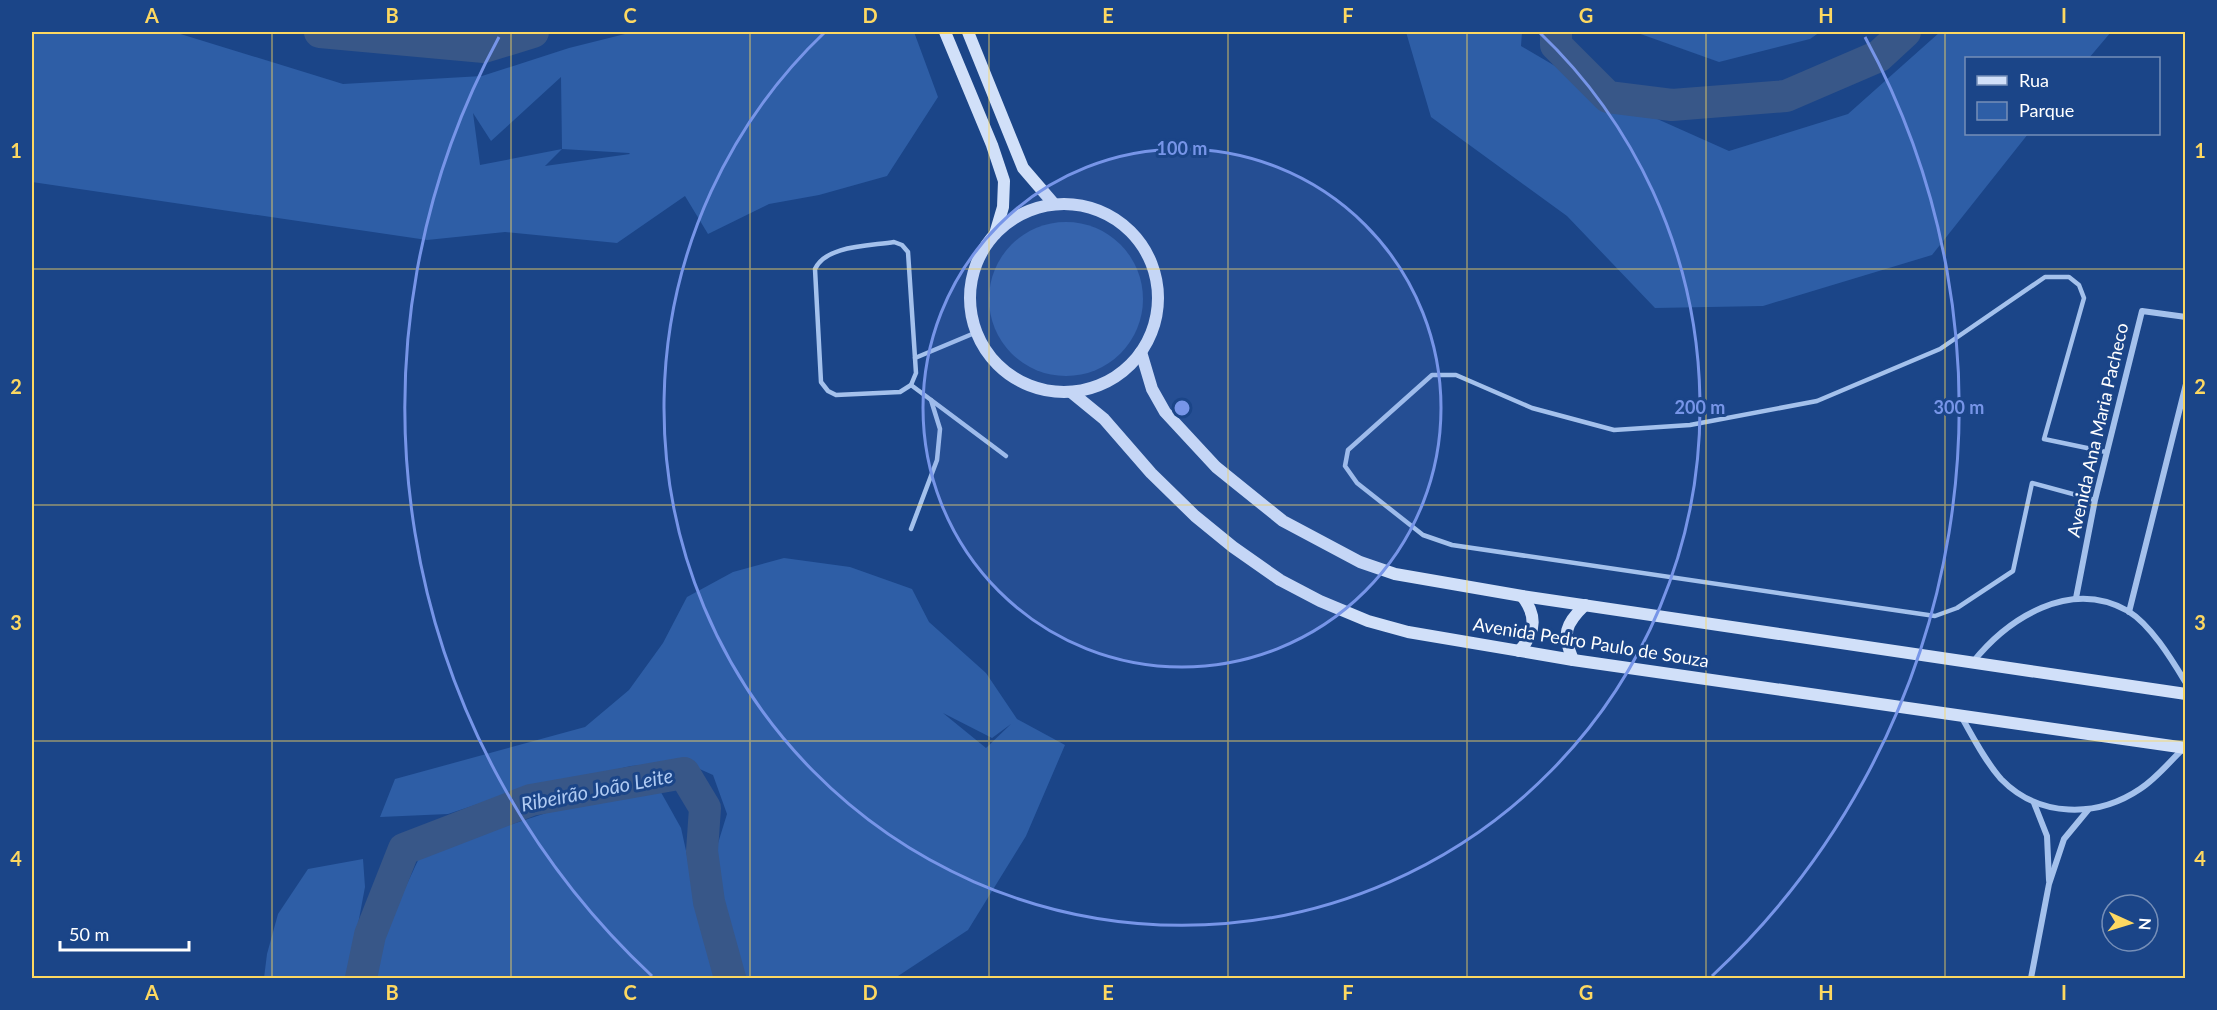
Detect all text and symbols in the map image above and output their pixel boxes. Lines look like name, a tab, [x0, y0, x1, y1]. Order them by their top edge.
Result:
text: A	[144, 3, 159, 27]
text: B	[385, 3, 399, 27]
text: C	[623, 3, 637, 27]
text: D	[862, 3, 878, 27]
text: E	[1102, 3, 1114, 27]
text: F	[1342, 3, 1354, 27]
text: G	[1579, 3, 1593, 27]
text: H	[1818, 3, 1834, 27]
text: I	[2061, 3, 2067, 27]
legend	[1965, 57, 2160, 135]
text: Rua	[2019, 69, 2049, 91]
text: Parque	[2019, 99, 2074, 121]
text: 100 m	[1157, 137, 1207, 159]
text: 1	[10, 138, 22, 162]
text: 1	[2194, 138, 2206, 162]
street label: Avenida Ana Maria Pacheco	[2062, 321, 2132, 539]
text: 2	[10, 374, 22, 398]
text: 2	[2194, 374, 2206, 398]
text: 200 m	[1675, 396, 1725, 418]
text: 300 m	[1934, 396, 1984, 418]
centre of rings	[1172, 398, 1192, 418]
text: 3	[10, 610, 22, 634]
text: 3	[2194, 610, 2206, 634]
street label: Avenida Pedro Paulo de Souza	[1472, 612, 1711, 672]
water label: Ribeirão João Leite	[519, 762, 675, 816]
text: 4	[10, 846, 22, 870]
text: 4	[2194, 846, 2206, 870]
north arrow	[2100, 893, 2160, 953]
scale bar	[60, 914, 189, 952]
text: N	[2136, 917, 2155, 931]
text: 50 m	[69, 923, 109, 945]
text: A	[144, 980, 159, 1004]
text: B	[385, 980, 399, 1004]
text: C	[623, 980, 637, 1004]
text: D	[862, 980, 878, 1004]
text: E	[1102, 980, 1114, 1004]
text: F	[1342, 980, 1354, 1004]
text: G	[1579, 980, 1593, 1004]
text: H	[1818, 980, 1834, 1004]
text: I	[2061, 980, 2067, 1004]

